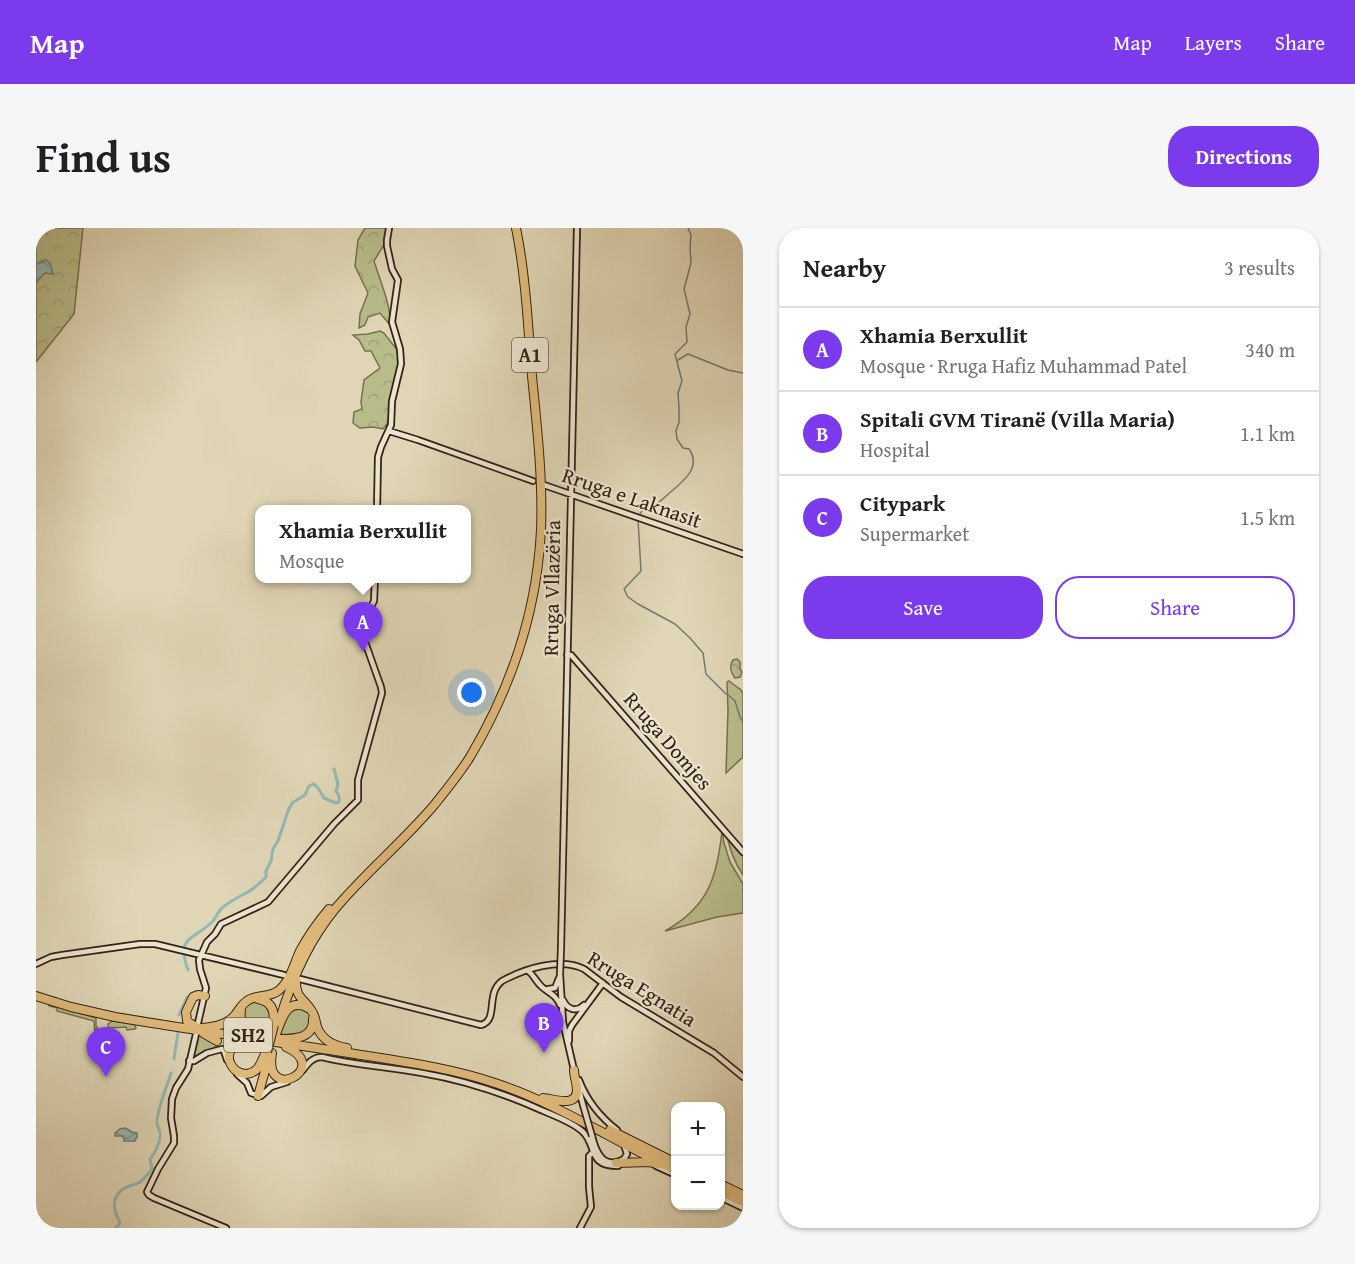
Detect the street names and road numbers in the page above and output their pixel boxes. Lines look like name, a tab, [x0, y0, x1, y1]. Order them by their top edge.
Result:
road number: A1	[512, 338, 548, 372]
street label: Rruga e Laknasit	[558, 459, 707, 536]
street label: Rruga Vllazëria	[535, 520, 568, 656]
street label: Rruga Domjes	[617, 685, 720, 797]
street label: Rruga Egnatia	[582, 943, 703, 1034]
road number: SH2	[224, 1018, 272, 1052]

